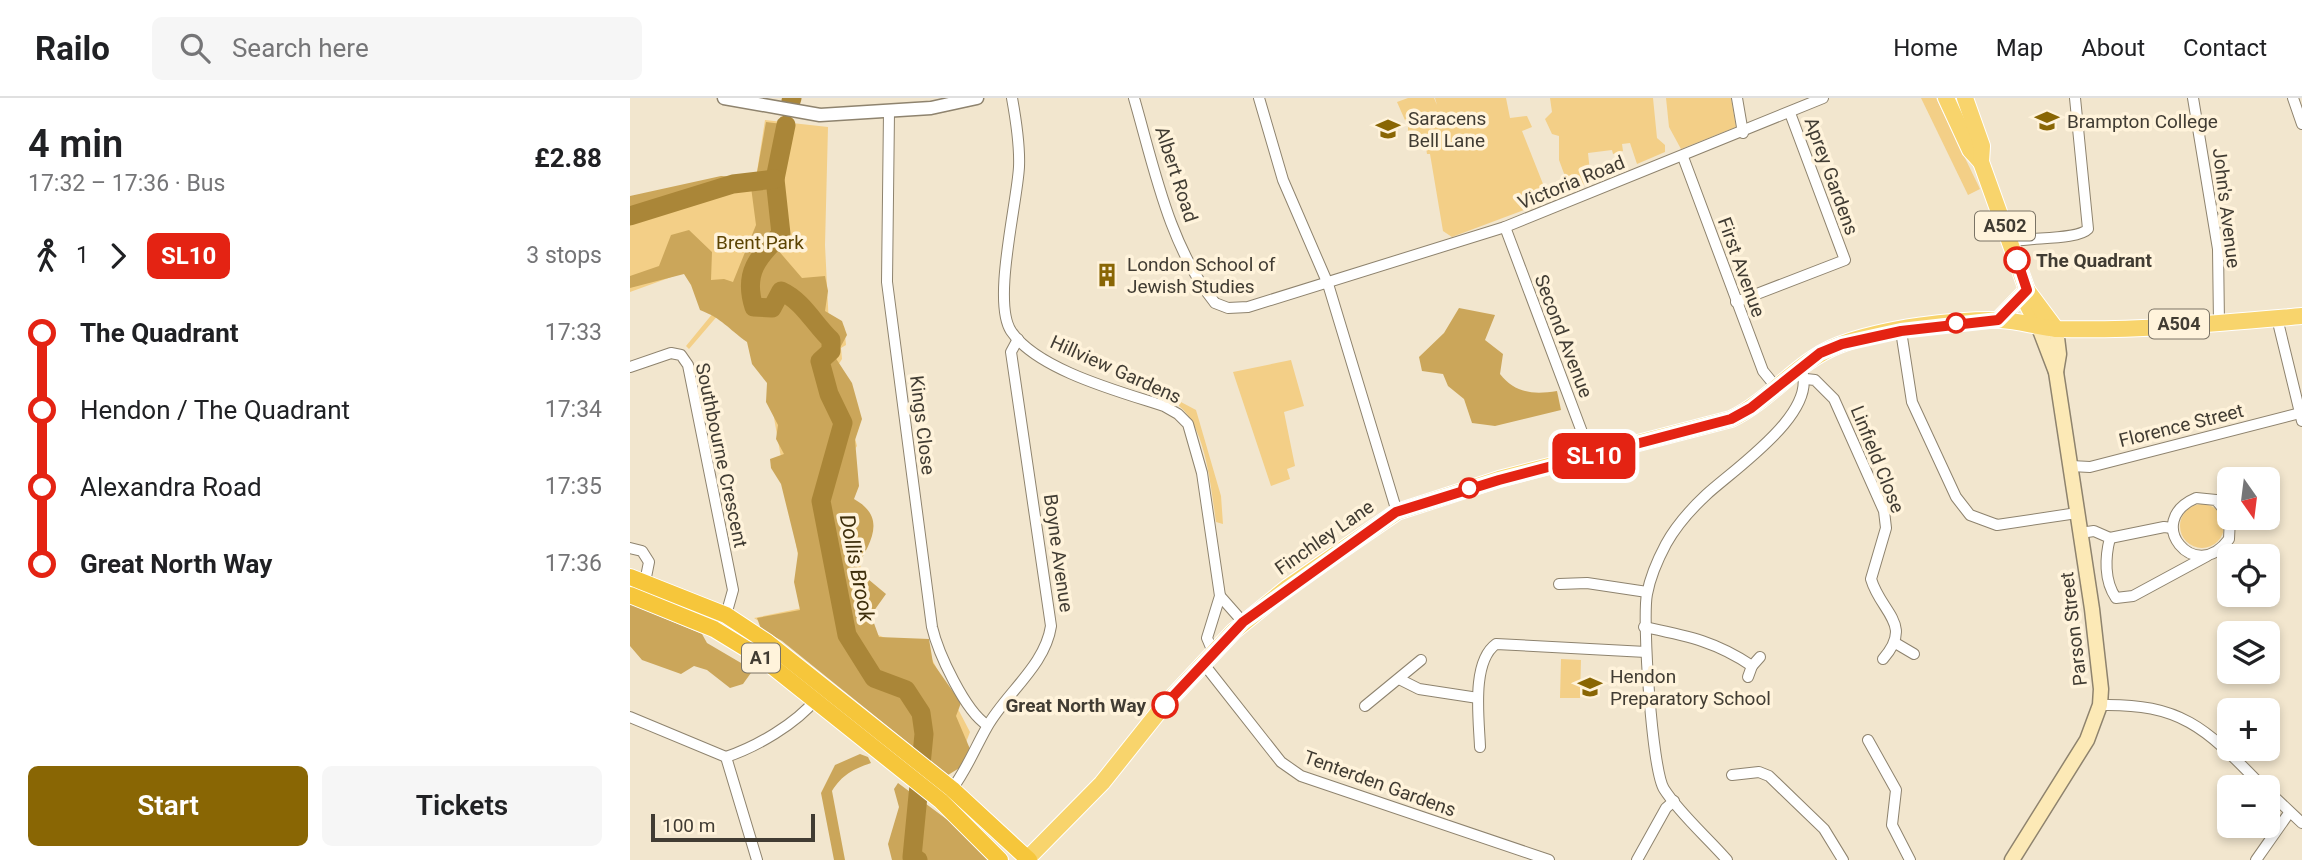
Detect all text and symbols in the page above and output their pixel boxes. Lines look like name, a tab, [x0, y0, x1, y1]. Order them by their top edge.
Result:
search box	[152, 17, 642, 80]
text: Railo	[35, 29, 110, 68]
icon: search	[176, 29, 214, 67]
text: Search here	[232, 33, 369, 63]
text: Home	[1893, 34, 1958, 62]
text: Map	[1996, 34, 2043, 62]
text: About	[2081, 34, 2145, 62]
text: Contact	[2183, 34, 2267, 62]
place label: Saracens Bell Lane	[1408, 107, 1486, 152]
school or university icon: Brampton College	[2033, 107, 2061, 135]
place label: Brampton College	[2067, 110, 2218, 133]
street label: Aprey Gardens	[1800, 114, 1863, 238]
school or university icon: Saracens Bell Lane	[1374, 115, 1402, 143]
text: 4 min	[28, 122, 123, 166]
street label: Albert Road	[1150, 123, 1203, 225]
text: £2.88	[534, 143, 602, 173]
street label: John's Avenue	[2208, 147, 2245, 269]
street label: Victoria Road	[1514, 151, 1628, 214]
text: 17:32 – 17:36 · Bus	[28, 170, 225, 197]
road number: A502	[1975, 211, 2035, 240]
street label: First Avenue	[1713, 214, 1770, 320]
park label: Brent Park	[716, 231, 804, 254]
icon: walk	[28, 237, 66, 275]
icon: forward	[99, 237, 137, 275]
text: 1	[76, 242, 89, 269]
text: SL10	[161, 242, 216, 270]
text: 3 stops	[526, 242, 602, 269]
marker: The Quadrant	[2004, 247, 2030, 273]
place label: The Quadrant	[2036, 249, 2152, 272]
place label: London School of Jewish Studies	[1127, 253, 1276, 298]
building icon: London School of Jewish Studies	[1093, 261, 1121, 289]
street label: Second Avenue	[1529, 271, 1598, 401]
road number: A504	[2149, 309, 2209, 338]
unlabelled marker	[1946, 313, 1966, 333]
text: The Quadrant	[80, 318, 239, 348]
text: 17:33	[545, 319, 602, 346]
street label: Hillview Gardens	[1047, 330, 1185, 409]
street label: Southbourne Crescent	[691, 361, 752, 550]
street label: Kings Close	[905, 374, 940, 476]
text: Hendon / The Quadrant	[80, 395, 350, 425]
text: 17:34	[545, 396, 602, 423]
street label: Florence Street	[2116, 399, 2246, 452]
street label: Linfield Close	[1846, 402, 1909, 516]
line badge: SL10	[1545, 433, 1643, 479]
text: SL10	[1566, 442, 1622, 470]
north arrow	[2217, 467, 2280, 530]
map controls	[2217, 467, 2280, 838]
text: Alexandra Road	[80, 472, 262, 502]
text: 17:35	[545, 473, 602, 500]
unlabelled marker	[1459, 478, 1479, 498]
street label: Boyne Avenue	[1039, 493, 1078, 614]
street label: Finchley Lane	[1270, 495, 1378, 580]
water label: Dollis Brook	[835, 512, 879, 624]
button: locate	[2217, 544, 2280, 607]
text: Great North Way	[80, 549, 272, 579]
text: 17:36	[545, 550, 602, 577]
street label: Parson Street	[2055, 571, 2092, 687]
button: layers	[2217, 621, 2280, 684]
road number: A1	[742, 644, 780, 672]
place label: Hendon Preparatory School	[1610, 665, 1771, 710]
school or university icon: Hendon Preparatory School	[1576, 673, 1604, 701]
marker: Great North Way	[1152, 692, 1178, 718]
place label: Great North Way	[1005, 694, 1146, 717]
button: +	[2217, 698, 2280, 761]
street label: Tenterden Gardens	[1301, 745, 1459, 822]
button: Start	[28, 766, 308, 846]
button: Tickets	[322, 766, 602, 846]
button: −	[2217, 775, 2280, 838]
scale bar	[651, 811, 816, 843]
text: 100 m	[662, 814, 715, 837]

